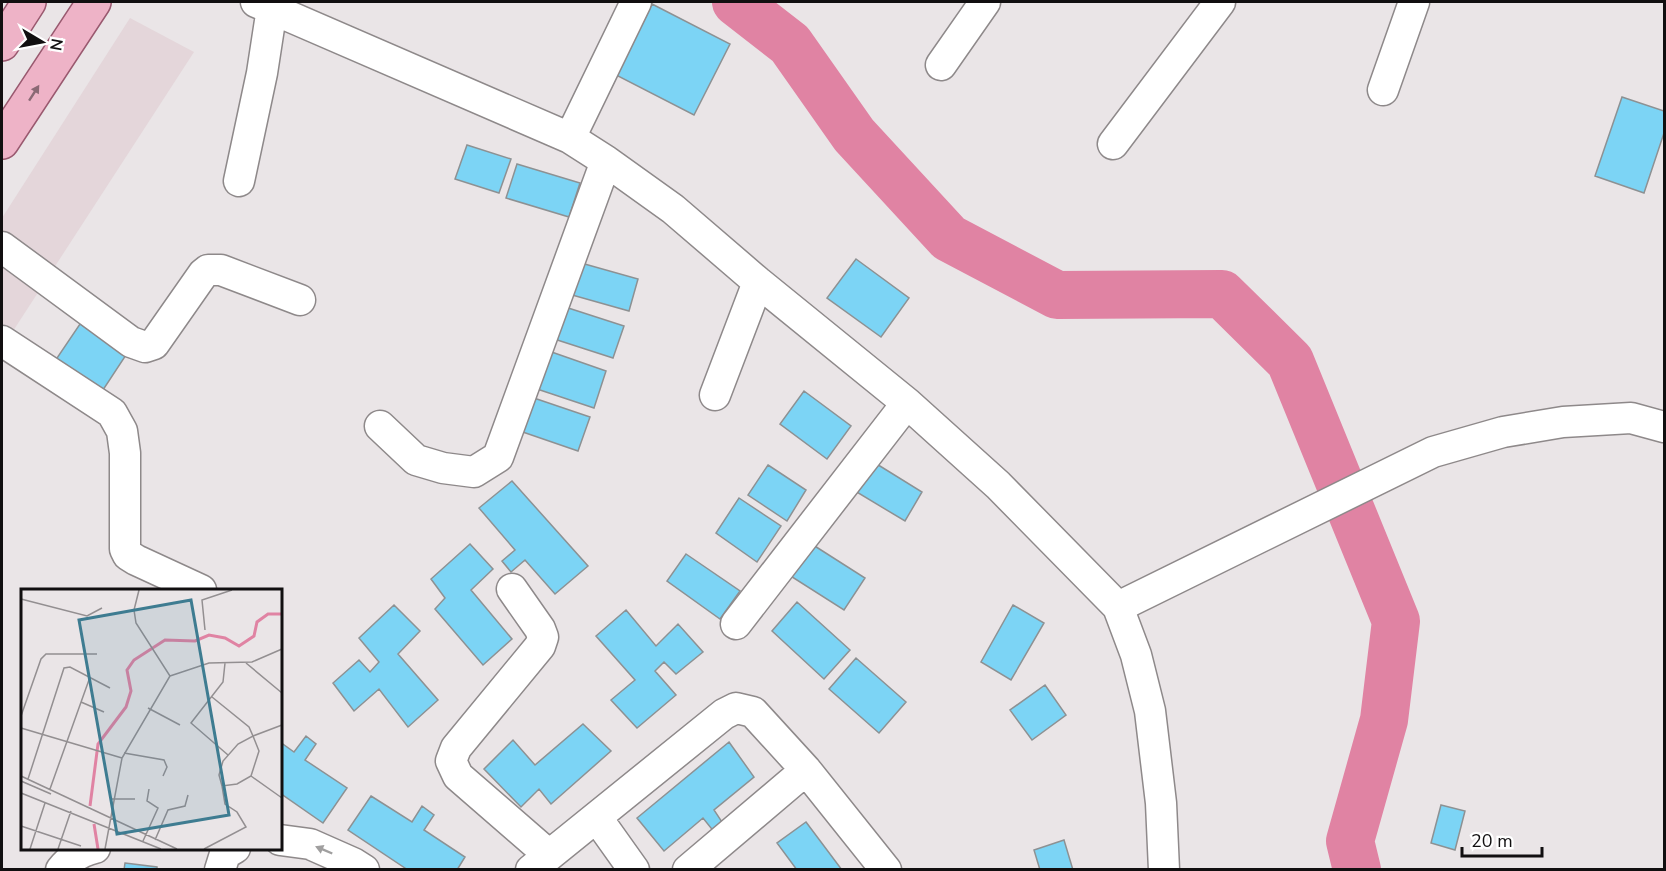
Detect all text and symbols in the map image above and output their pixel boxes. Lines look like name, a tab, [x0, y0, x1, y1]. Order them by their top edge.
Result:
north arrow	[12, 12, 72, 72]
text: N	[44, 37, 68, 52]
one-way arrow	[28, 85, 39, 101]
inset map	[21, 589, 282, 850]
scale bar	[1462, 820, 1542, 858]
text: 20 m	[1471, 829, 1513, 853]
one-way arrow	[314, 845, 332, 855]

